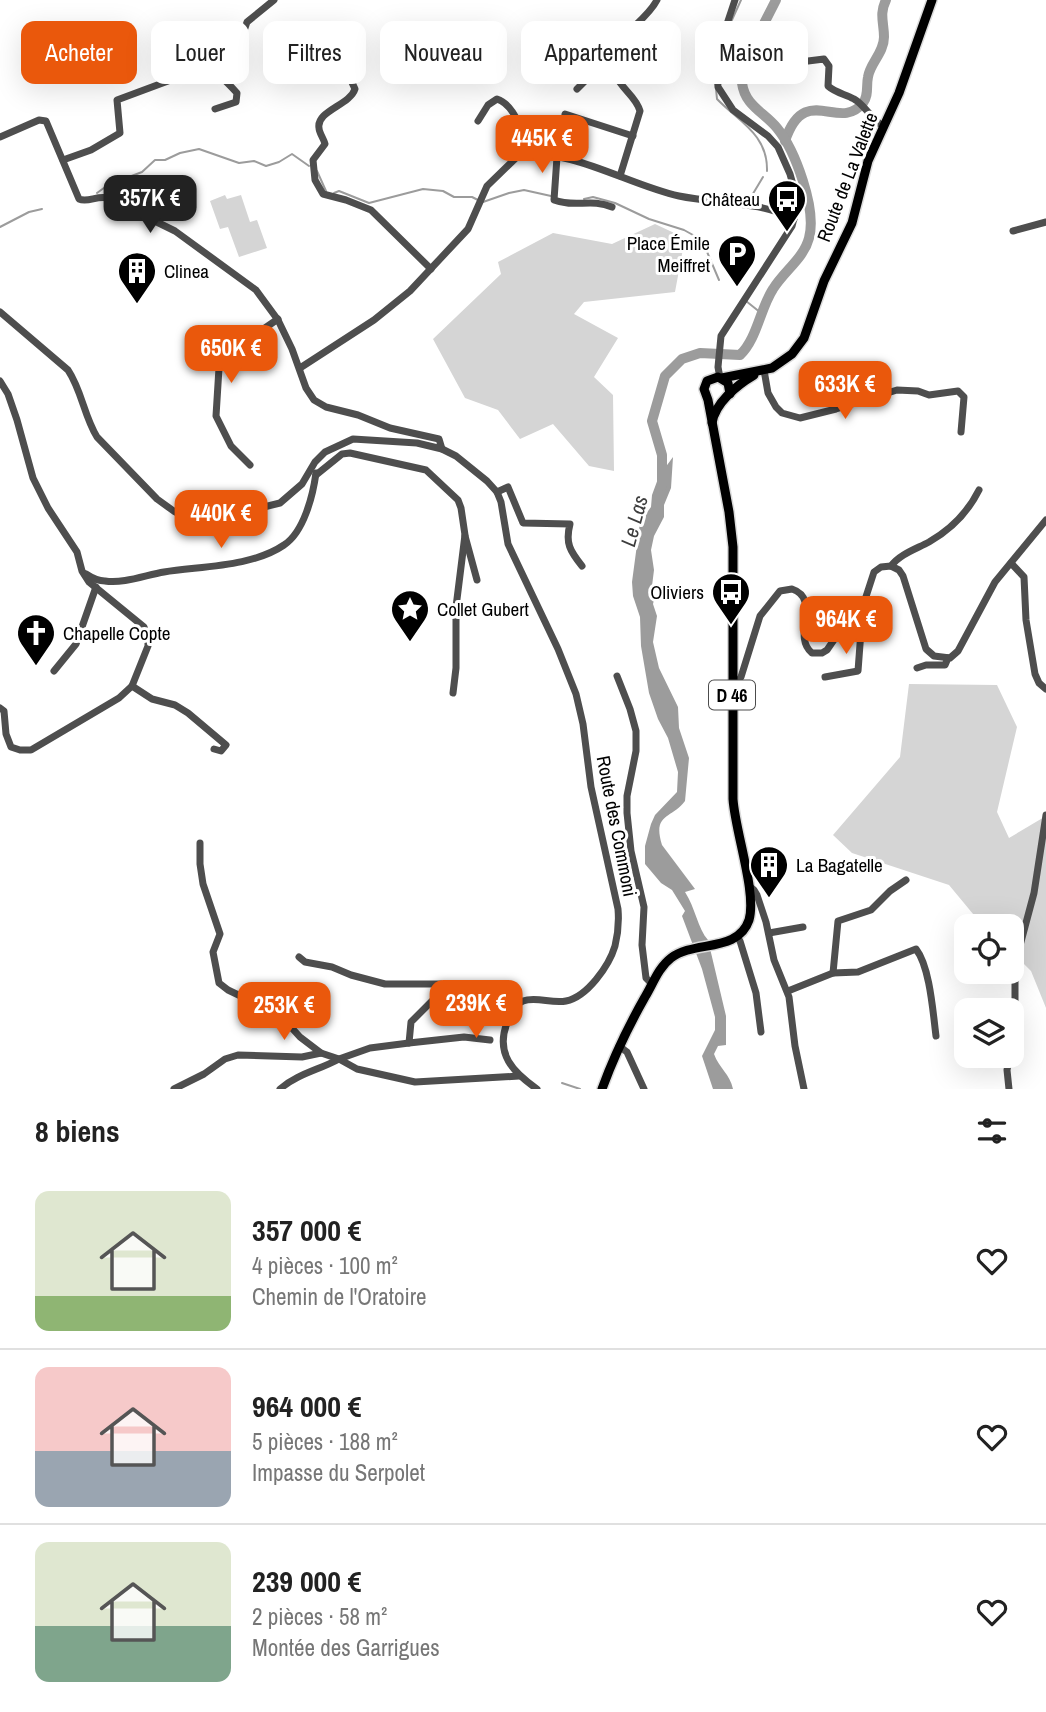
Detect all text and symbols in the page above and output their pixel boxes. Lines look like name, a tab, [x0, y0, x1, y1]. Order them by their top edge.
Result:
chip: Acheter	[21, 21, 137, 84]
chip: Louer	[151, 21, 249, 84]
chip: Filtres	[263, 21, 366, 84]
chip: Nouveau	[380, 21, 507, 84]
chip: Appartement	[521, 21, 681, 84]
chip: Maison	[695, 21, 808, 84]
street label: Route de La Valette	[810, 109, 884, 245]
pin: 445K €	[485, 116, 599, 175]
text: 445K €	[512, 122, 572, 153]
pin: 357K €	[93, 176, 207, 235]
bus stop icon: Château	[766, 178, 808, 233]
text: 357K €	[120, 182, 180, 213]
place label: Château	[701, 186, 760, 212]
place label: Place Émile Meiffret	[627, 230, 711, 278]
parking icon: Place Émile Meiffret	[716, 233, 758, 288]
building icon: Clinea	[116, 250, 158, 305]
place label: Clinea	[164, 258, 209, 284]
pin: 650K €	[174, 326, 288, 385]
text: 650K €	[201, 332, 261, 363]
pin: 633K €	[788, 362, 902, 421]
text: 633K €	[815, 368, 875, 399]
pin: 440K €	[164, 490, 278, 550]
water label: Le Las	[613, 492, 655, 550]
text: 440K €	[191, 497, 251, 528]
bus stop icon: Oliviers	[710, 571, 752, 626]
place label: Oliviers	[650, 579, 704, 605]
place icon: Collet Gubert	[389, 588, 431, 643]
place label: Collet Gubert	[437, 596, 529, 622]
pin: 964K €	[789, 596, 903, 656]
text: 964K €	[816, 603, 876, 634]
church icon: Chapelle Copte	[15, 612, 57, 667]
place label: Chapelle Copte	[63, 620, 170, 646]
road number: D 46	[709, 680, 755, 710]
street label: Route des Commoni	[591, 753, 643, 899]
building icon: La Bagatelle	[748, 844, 790, 899]
place label: La Bagatelle	[796, 852, 883, 878]
map controls	[954, 914, 1024, 1068]
button: locate	[954, 914, 1024, 984]
pin: 239K €	[419, 981, 533, 1040]
pin: 253K €	[227, 982, 341, 1042]
text: 239K €	[446, 987, 506, 1018]
text: 253K €	[254, 989, 314, 1020]
button: layers	[954, 998, 1024, 1068]
text: 8 biens	[35, 1111, 120, 1151]
icon: filters	[973, 1112, 1011, 1150]
text: 357 000 €	[252, 1210, 361, 1250]
icon: home	[91, 1219, 175, 1303]
icon: heart	[973, 1242, 1011, 1280]
text: 4 pièces · 100 m²	[252, 1250, 398, 1281]
text: Chemin de l'Oratoire	[252, 1281, 426, 1312]
text: 964 000 €	[252, 1386, 361, 1426]
icon: home	[91, 1395, 175, 1479]
icon: heart	[973, 1418, 1011, 1456]
text: 5 pièces · 188 m²	[252, 1426, 398, 1457]
text: Impasse du Serpolet	[252, 1457, 425, 1488]
text: 239 000 €	[252, 1561, 361, 1601]
icon: home	[91, 1570, 175, 1654]
icon: heart	[973, 1593, 1011, 1631]
text: 2 pièces · 58 m²	[252, 1601, 387, 1632]
text: Montée des Garrigues	[252, 1632, 440, 1663]

